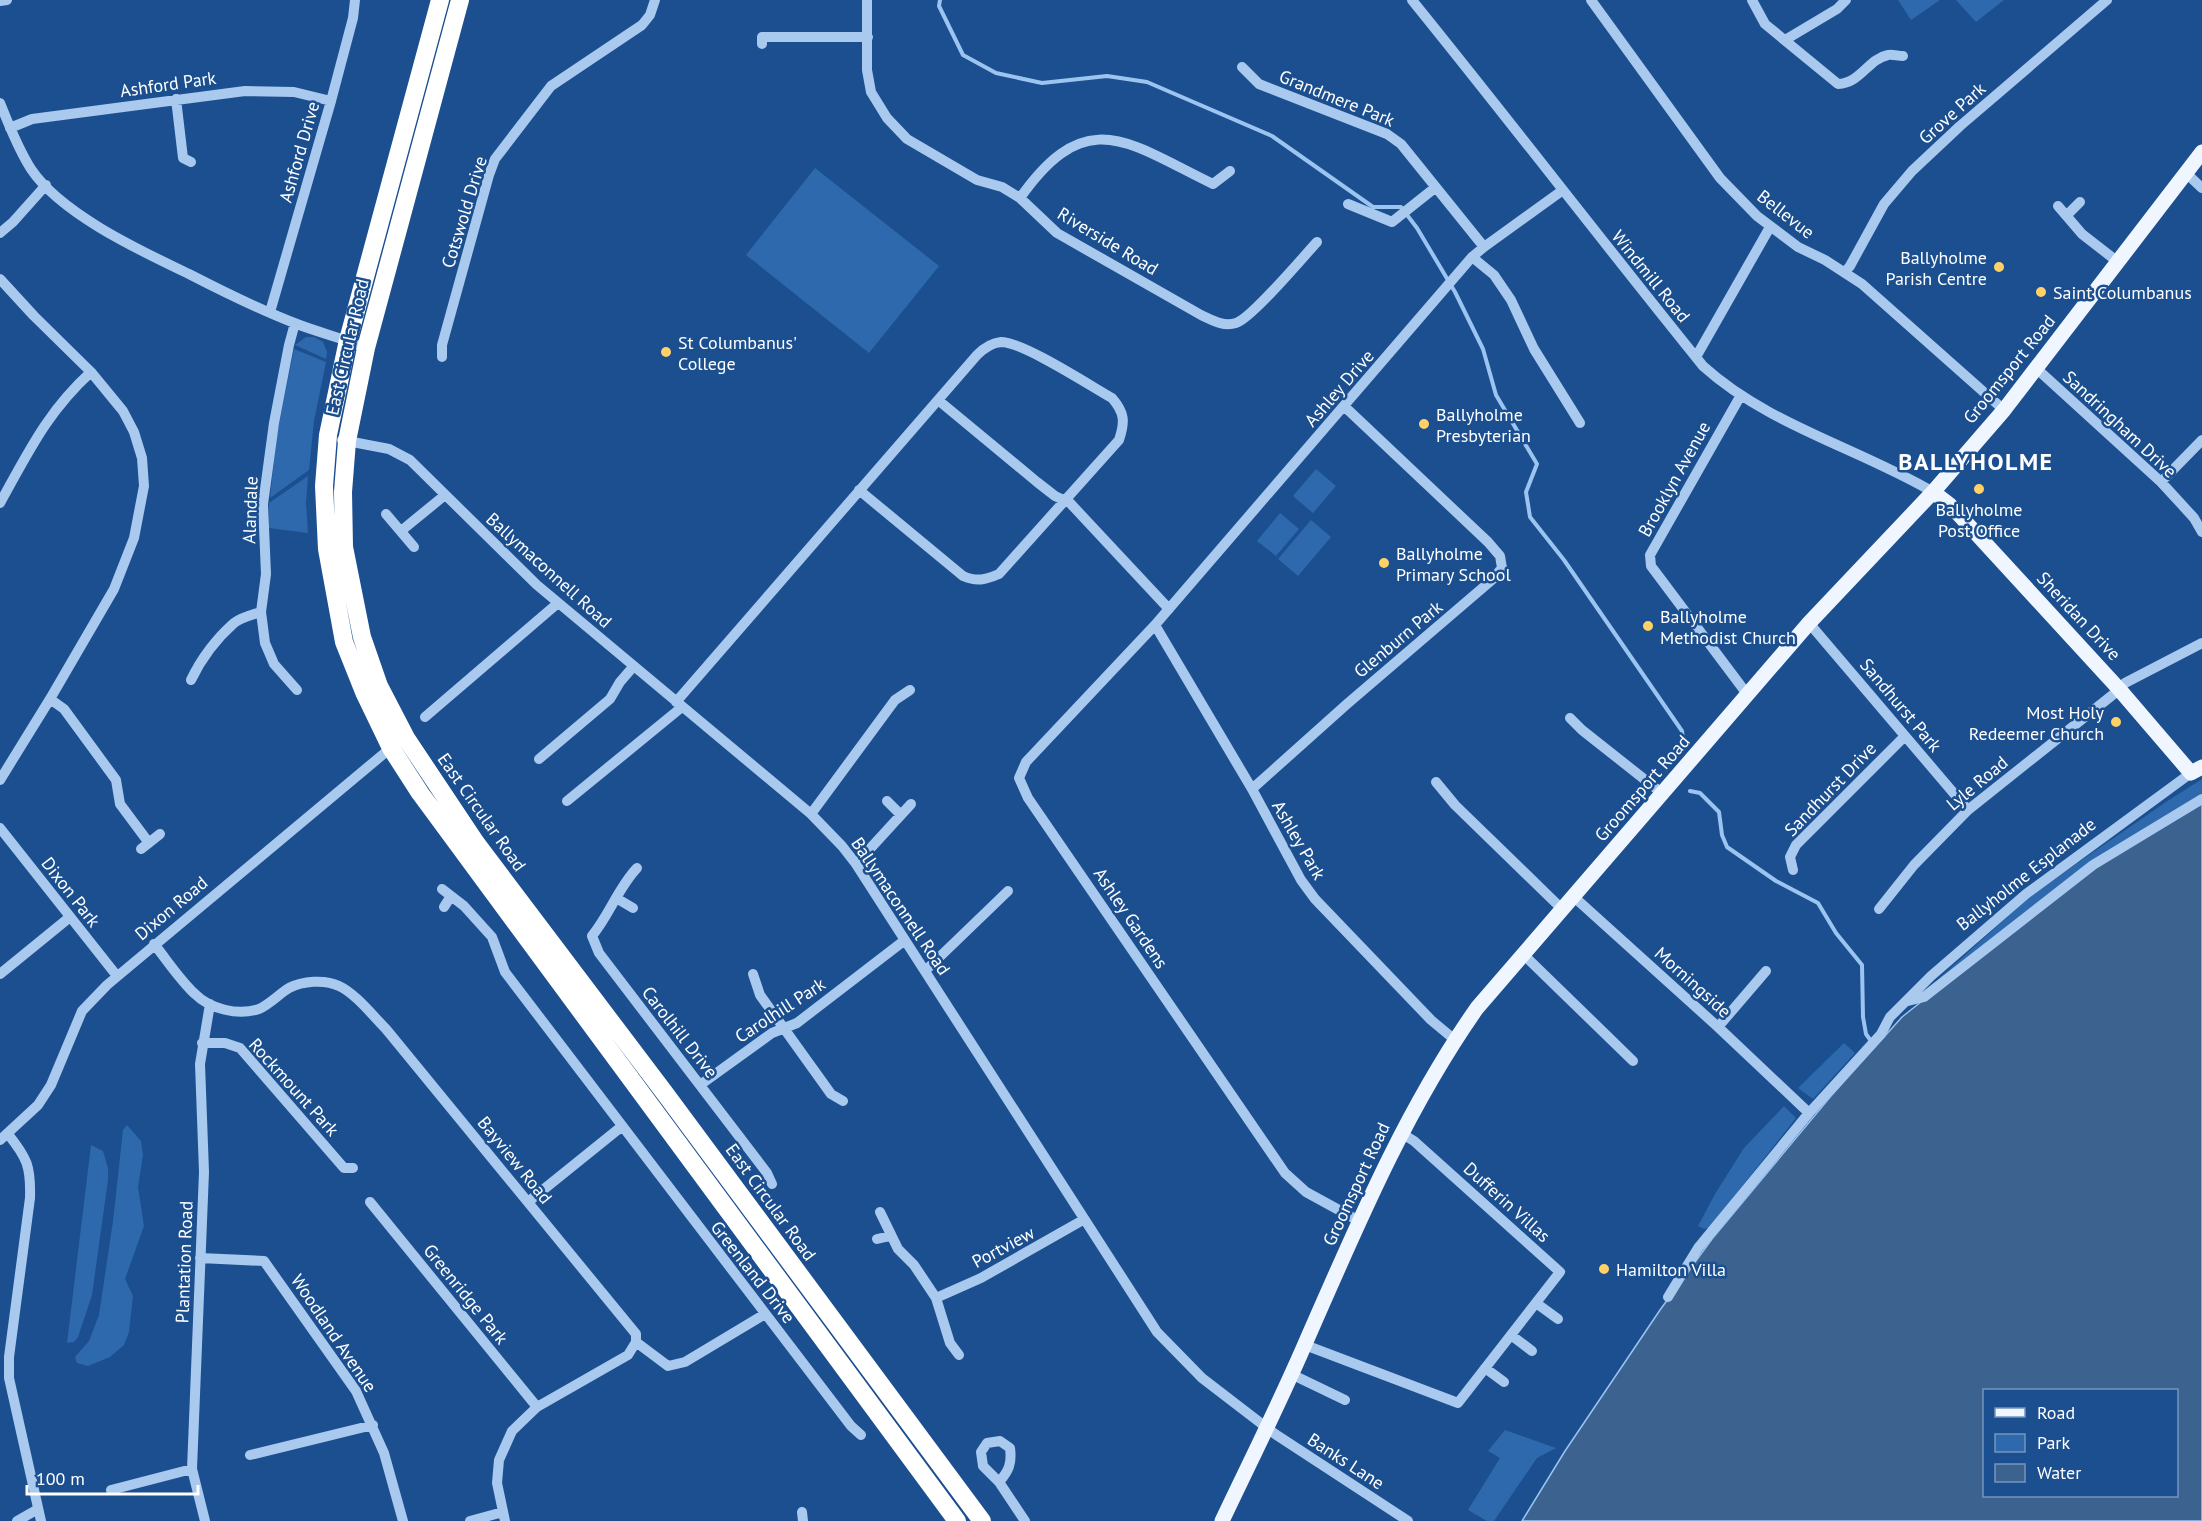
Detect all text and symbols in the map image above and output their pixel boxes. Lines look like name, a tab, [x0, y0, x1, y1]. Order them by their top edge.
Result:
street label: Grandmere Park	[1276, 64, 1398, 132]
street label: Ashford Park	[118, 66, 218, 102]
street label: Grove Park	[1914, 77, 1990, 149]
street label: Ashford Drive	[274, 99, 324, 205]
street label: Cotswold Drive	[436, 153, 492, 271]
street label: Bellevue	[1753, 184, 1819, 244]
street label: Riverside Road	[1053, 202, 1163, 280]
street label: Windmill Road	[1607, 225, 1695, 327]
place label: Ballyholme Parish Centre	[1885, 246, 1987, 290]
marker: Ballyholme Parish Centre	[1992, 260, 2006, 274]
street label: East Circular Road	[320, 277, 374, 417]
place label: Saint Columbanus	[2053, 281, 2192, 304]
marker: Saint Columbanus	[2034, 285, 2048, 299]
street label: Groomsport Road	[1958, 310, 2060, 428]
place label: St Columbanus' College	[678, 331, 797, 375]
marker: St Columbanus' College	[659, 345, 673, 359]
street label: Ashley Drive	[1299, 345, 1379, 431]
street label: Sandringham Drive	[2058, 365, 2182, 483]
place label: Ballyholme Presbyterian	[1436, 403, 1531, 447]
marker: Ballyholme Presbyterian	[1417, 417, 1431, 431]
street label: Brooklyn Avenue	[1633, 417, 1715, 541]
district label: BALLYHOLME	[1898, 446, 2054, 477]
street label: Alandale	[237, 476, 263, 544]
marker: Ballyholme Post Office	[1972, 482, 1986, 496]
place label: Ballyholme Post Office	[1936, 498, 2022, 542]
street label: Ballymaconnell Road	[481, 507, 617, 633]
place label: Ballyholme Primary School	[1396, 542, 1511, 586]
marker: Ballyholme Primary School	[1377, 556, 1391, 570]
street label: Sheridan Drive	[2032, 567, 2126, 665]
street label: Glenburn Park	[1349, 595, 1447, 683]
place label: Ballyholme Methodist Church	[1660, 605, 1796, 649]
marker: Ballyholme Methodist Church	[1641, 619, 1655, 633]
street label: Sandhurst Park	[1855, 653, 1947, 757]
place label: Most Holy Redeemer Church	[1969, 701, 2105, 745]
marker: Most Holy Redeemer Church	[2109, 715, 2123, 729]
street label: Groomsport Road	[1589, 730, 1695, 846]
street label: Sandhurst Drive	[1779, 737, 1881, 841]
street label: East Circular Road	[433, 748, 531, 876]
street label: Lyle Road	[1942, 751, 2012, 815]
street label: Ashley Park	[1267, 796, 1331, 884]
street label: Ballyholme Esplanade	[1952, 812, 2100, 936]
street label: Ballymaconnell Road	[846, 833, 956, 979]
street label: Dixon Park	[36, 852, 106, 932]
street label: Ashley Gardens	[1089, 863, 1173, 973]
street label: Dixon Road	[130, 871, 212, 945]
street label: Morningside	[1650, 942, 1736, 1022]
street label: Carolhill Park	[731, 972, 830, 1048]
street label: Carolhill Drive	[637, 981, 723, 1083]
street label: Rockmount Park	[244, 1033, 344, 1141]
street label: Bayview Road	[473, 1112, 557, 1208]
street label: Groomsport Road	[1317, 1119, 1395, 1249]
street label: East Circular Road	[721, 1139, 821, 1265]
street label: Dufferin Villas	[1459, 1157, 1555, 1247]
street label: Plantation Road	[170, 1200, 198, 1324]
street label: Greenland Drive	[706, 1216, 800, 1328]
street label: Portview	[968, 1221, 1039, 1273]
street label: Greenridge Park	[419, 1239, 514, 1349]
place label: Hamilton Villa	[1616, 1258, 1726, 1281]
marker: Hamilton Villa	[1597, 1262, 1611, 1276]
street label: Woodland Avenue	[286, 1270, 382, 1396]
legend	[1983, 1389, 2178, 1497]
text: Road	[2037, 1401, 2075, 1424]
street label: Banks Lane	[1303, 1428, 1389, 1494]
text: Park	[2037, 1431, 2070, 1454]
scale bar	[27, 1458, 198, 1496]
text: Water	[2037, 1461, 2081, 1484]
text: 100 m	[36, 1467, 85, 1490]

